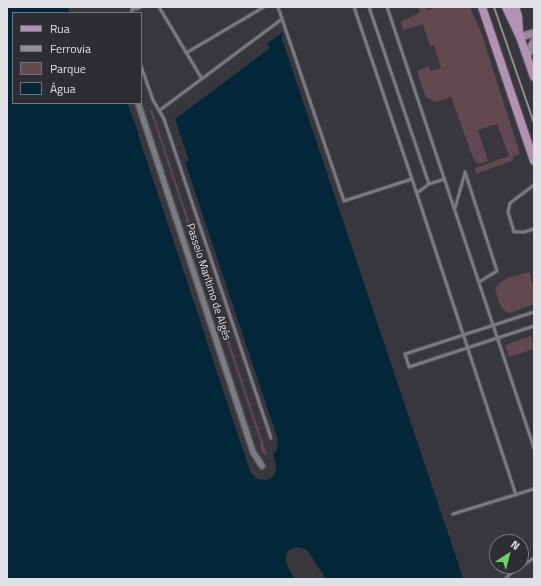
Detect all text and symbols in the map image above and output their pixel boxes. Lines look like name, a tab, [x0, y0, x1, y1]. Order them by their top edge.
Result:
legend	[12, 12, 142, 104]
text: Rua	[50, 19, 70, 38]
text: Ferrovia	[50, 39, 91, 58]
text: Parque	[50, 59, 86, 78]
text: Água	[50, 79, 76, 98]
street label: Passeio Marítimo de Algés	[183, 222, 233, 342]
north arrow	[489, 534, 529, 574]
text: N	[508, 536, 523, 554]

